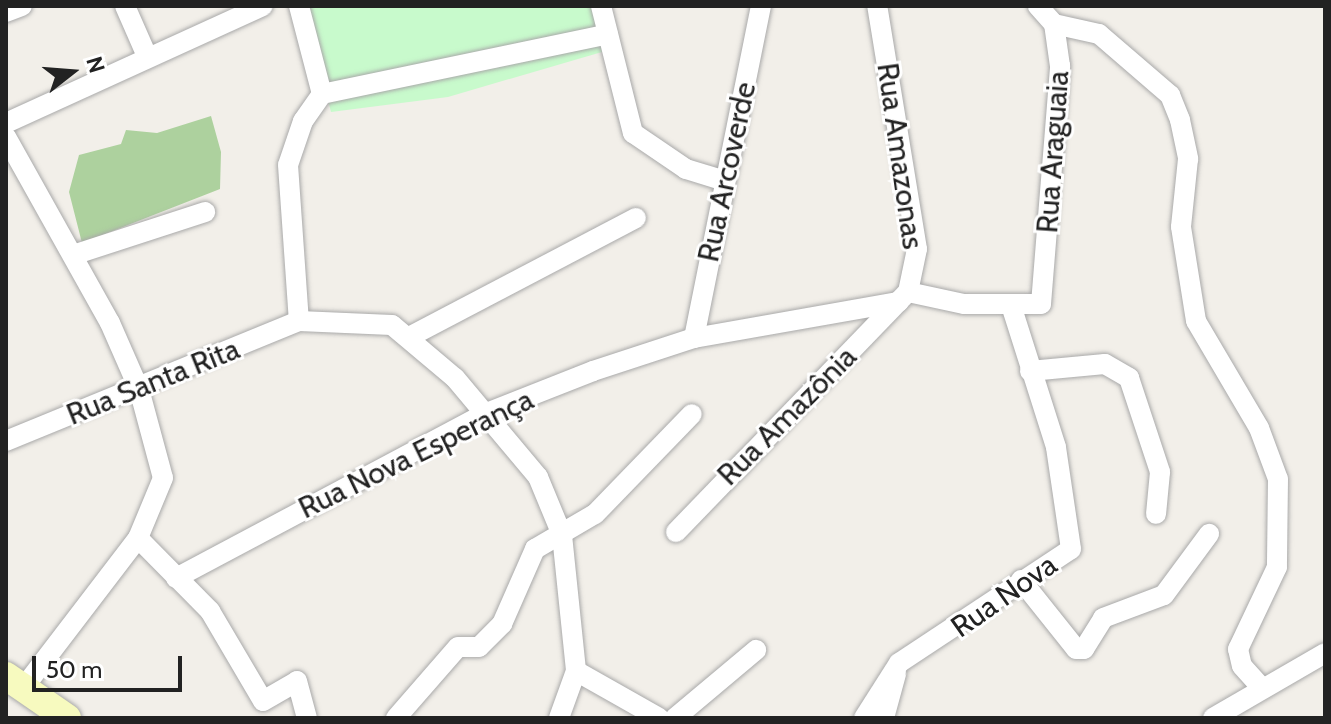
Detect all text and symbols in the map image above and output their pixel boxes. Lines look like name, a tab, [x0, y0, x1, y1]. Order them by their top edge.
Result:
north arrow	[32, 32, 112, 112]
text: N	[80, 53, 111, 76]
street label: Rua Amazonas	[869, 61, 931, 251]
street label: Rua Araguaia	[1029, 70, 1077, 234]
street label: Rua Arcoverde	[690, 79, 764, 265]
street label: Rua Santa Rita	[61, 331, 245, 433]
street label: Rua Amazônia	[710, 339, 864, 493]
street label: Rua Nova Esperança	[293, 382, 539, 526]
street label: Rua Nova	[944, 547, 1064, 645]
scale bar	[36, 640, 186, 690]
text: 50 m	[46, 655, 102, 684]

